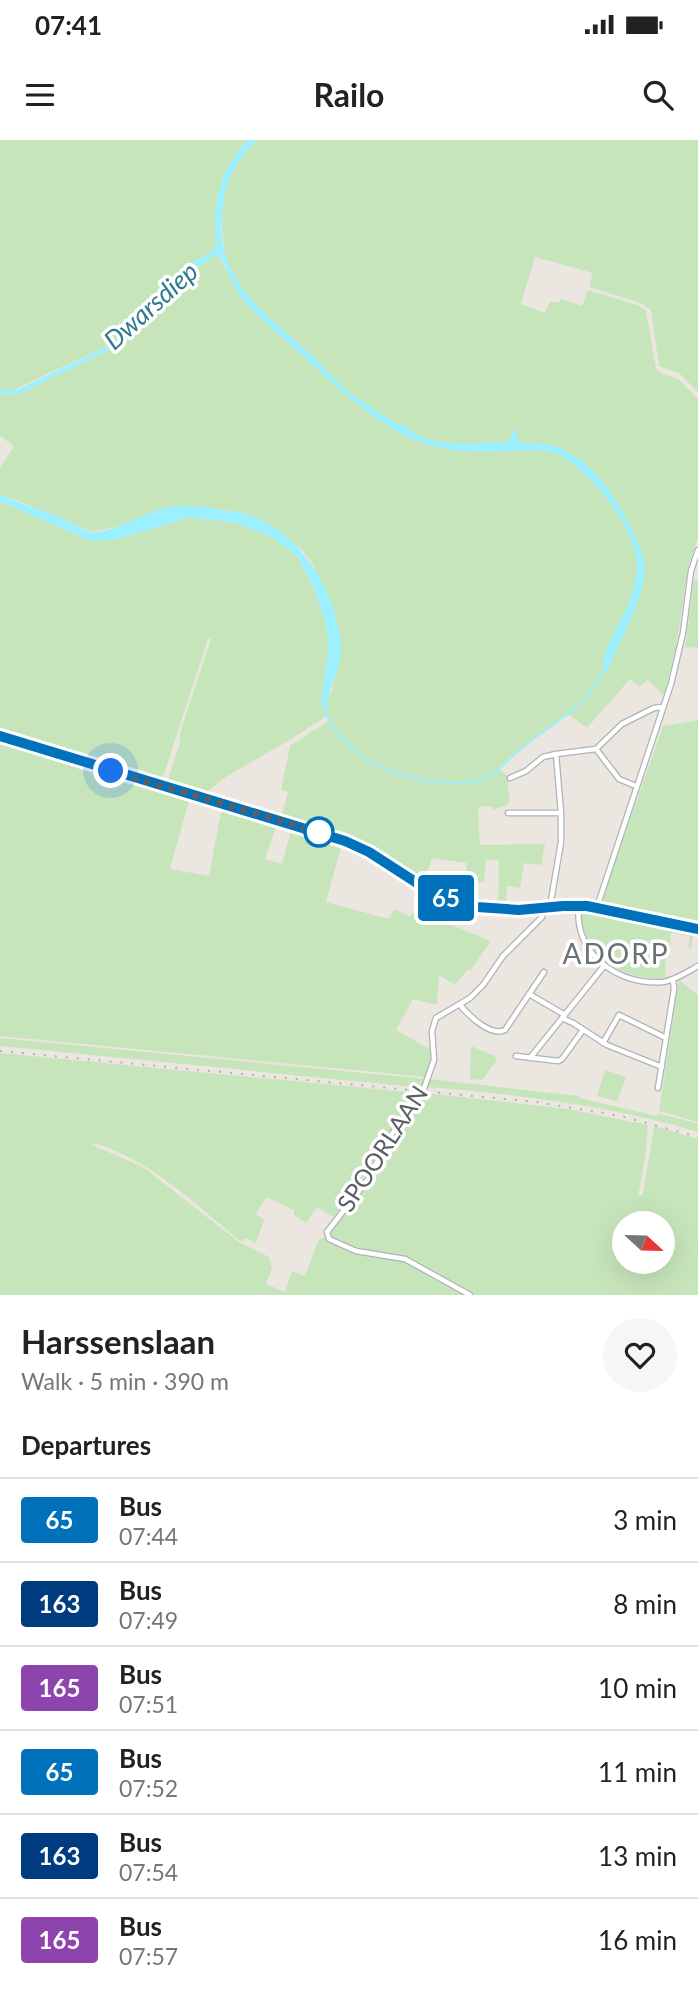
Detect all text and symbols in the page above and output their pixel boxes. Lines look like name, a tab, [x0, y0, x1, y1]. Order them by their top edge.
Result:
text: 07:41	[35, 9, 102, 41]
text: Railo	[313, 75, 385, 114]
icon: menu	[21, 76, 59, 114]
icon: search	[639, 76, 677, 114]
water label: Dwarsdiep	[97, 255, 204, 356]
your location	[93, 753, 128, 788]
unlabelled marker	[304, 817, 334, 847]
line badge: 65	[414, 875, 478, 921]
text: 65	[432, 883, 460, 912]
district label: ADORP	[562, 936, 670, 970]
street label: SPOORLAAN	[330, 1080, 433, 1216]
north arrow	[612, 1211, 676, 1274]
map controls	[612, 1211, 675, 1274]
button: heart	[603, 1318, 677, 1392]
text: Harssenslaan	[21, 1321, 215, 1361]
text: Walk · 5 min · 390 m	[21, 1367, 229, 1395]
text: Departures	[21, 1429, 151, 1461]
text: Bus	[119, 1490, 162, 1522]
text: 3 min	[613, 1504, 677, 1536]
text: 65	[46, 1505, 73, 1534]
text: 07:44	[119, 1522, 178, 1550]
text: Bus	[119, 1574, 162, 1606]
text: 8 min	[613, 1588, 677, 1620]
text: 163	[39, 1589, 80, 1618]
text: 07:49	[119, 1606, 178, 1634]
text: Bus	[119, 1658, 162, 1690]
text: 10 min	[598, 1672, 677, 1704]
text: 165	[39, 1673, 80, 1702]
text: 07:51	[119, 1690, 178, 1718]
text: Bus	[119, 1742, 162, 1774]
text: 11 min	[598, 1756, 677, 1788]
text: 65	[46, 1757, 73, 1786]
text: 07:52	[119, 1774, 178, 1802]
text: Bus	[119, 1826, 162, 1858]
text: 13 min	[598, 1840, 677, 1872]
text: 163	[39, 1841, 80, 1870]
text: 07:54	[119, 1858, 178, 1886]
text: Bus	[119, 1910, 162, 1942]
text: 16 min	[598, 1924, 677, 1956]
text: 165	[39, 1925, 80, 1954]
text: 07:57	[119, 1942, 178, 1970]

